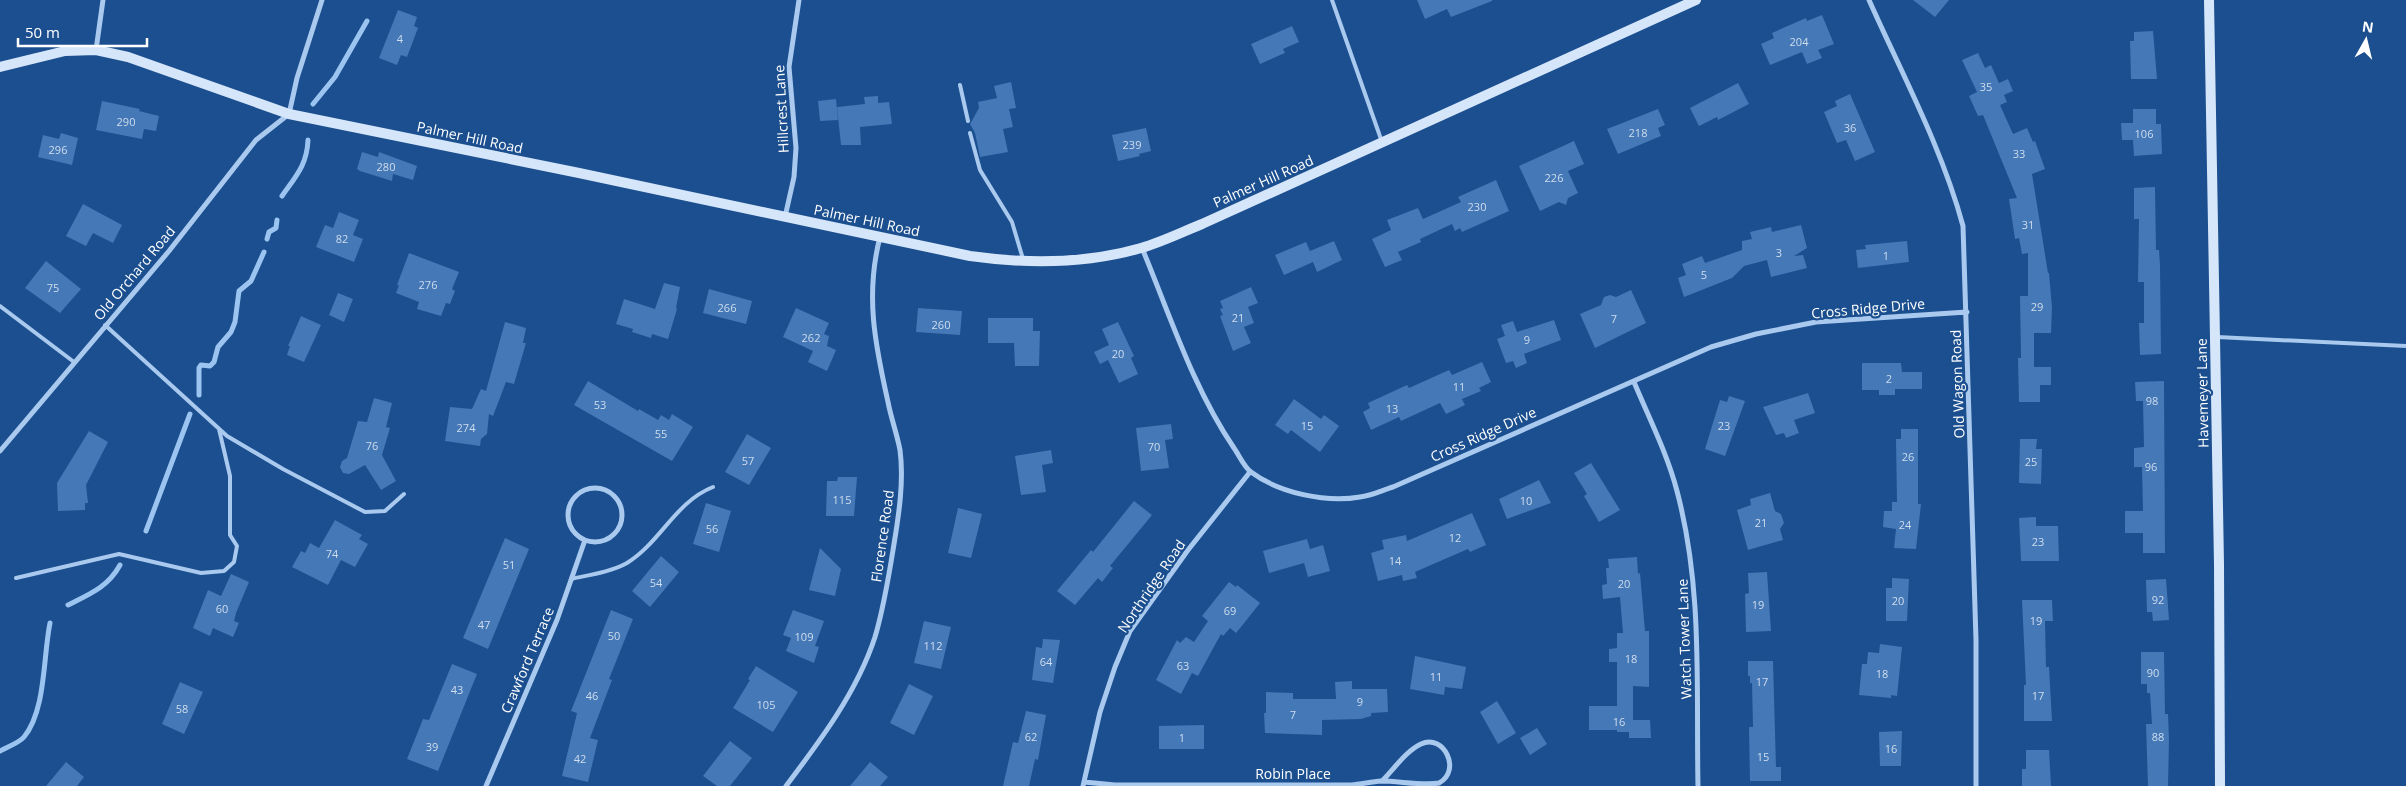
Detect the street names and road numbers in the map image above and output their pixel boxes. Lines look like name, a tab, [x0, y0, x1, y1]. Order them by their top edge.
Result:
street label: Hillcrest Lane	[769, 64, 793, 153]
street label: Palmer Hill Road	[415, 116, 525, 158]
street label: Palmer Hill Road	[1210, 150, 1316, 212]
street label: Palmer Hill Road	[812, 199, 922, 241]
street label: Old Orchard Road	[89, 222, 179, 324]
street label: Cross Ridge Drive	[1810, 294, 1926, 322]
street label: Old Wagon Road	[1946, 329, 1968, 439]
street label: Havemeyer Lane	[2192, 338, 2212, 448]
street label: Cross Ridge Drive	[1427, 402, 1539, 466]
street label: Florence Road	[866, 489, 898, 583]
street label: Northridge Road	[1113, 536, 1189, 636]
street label: Watch Tower Lane	[1672, 578, 1696, 699]
street label: Crawford Terrace	[496, 604, 558, 716]
street label: Robin Place	[1255, 764, 1331, 783]

